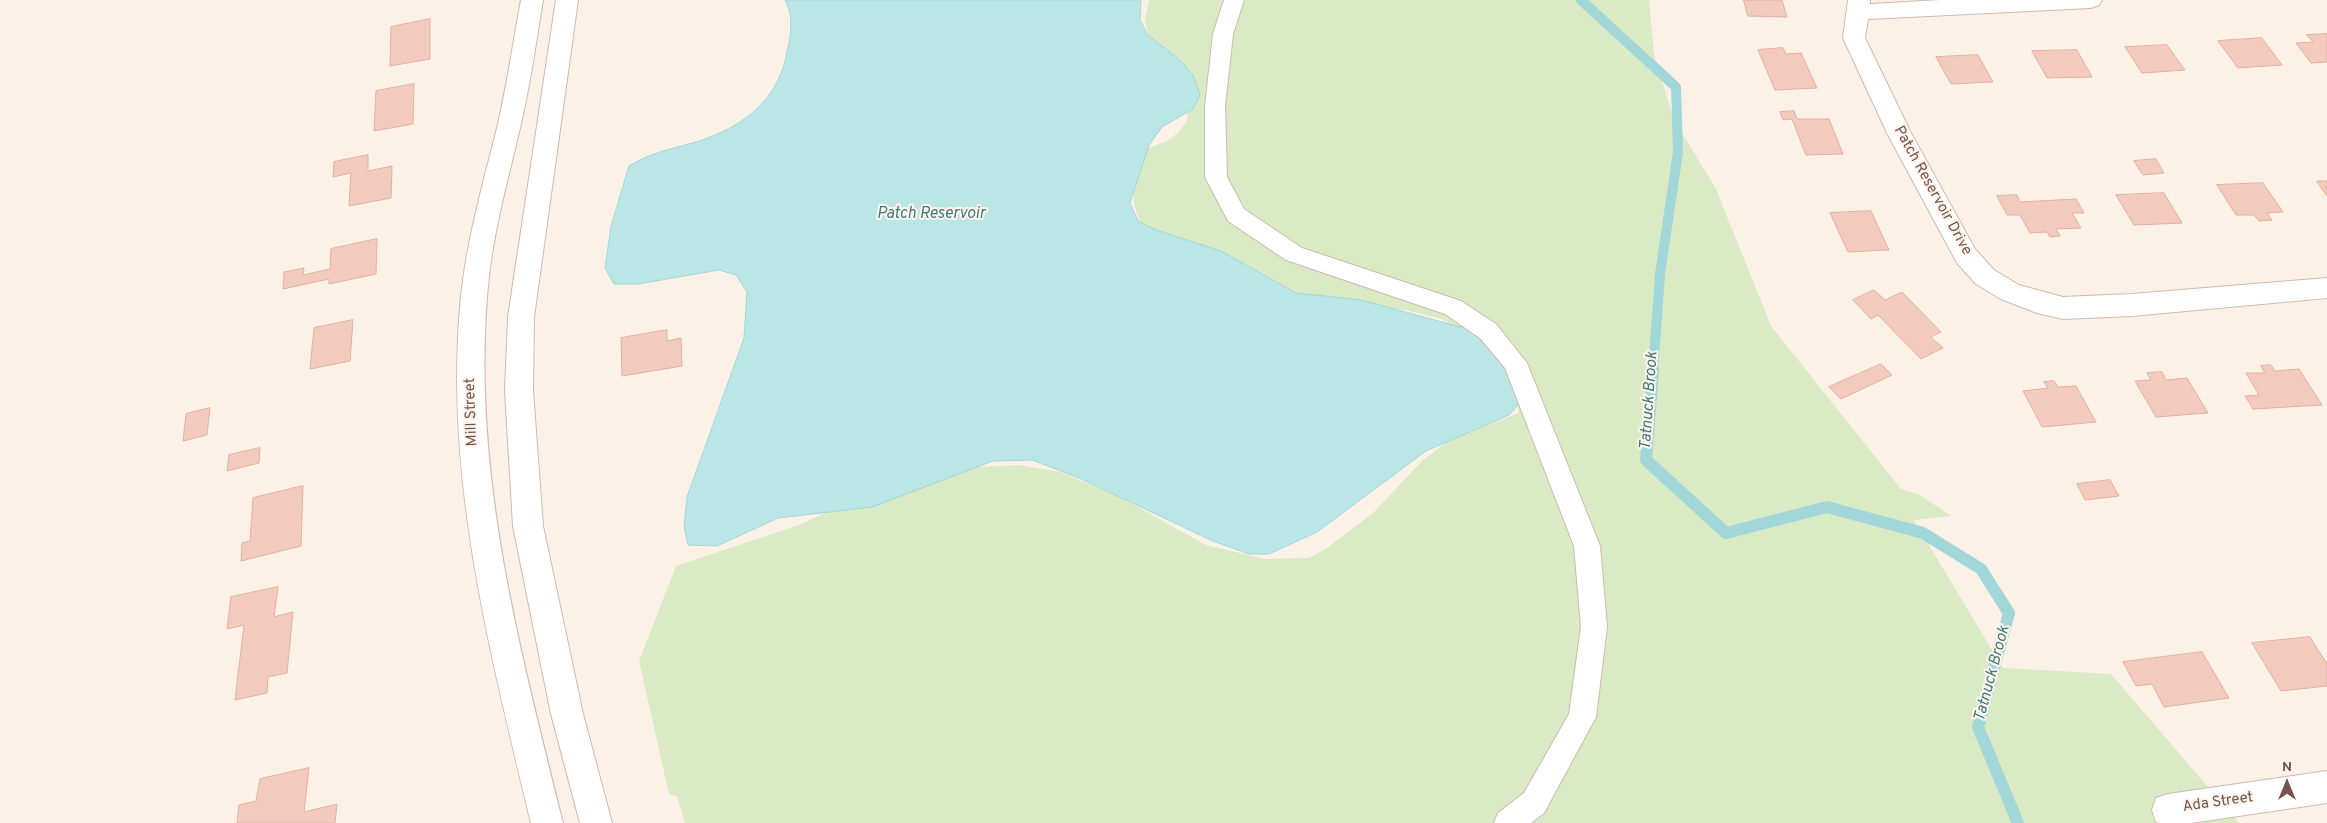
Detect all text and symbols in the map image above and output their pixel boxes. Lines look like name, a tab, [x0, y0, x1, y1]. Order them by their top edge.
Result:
street label: Patch Reservoir Drive	[1889, 123, 1975, 259]
water label: Patch Reservoir	[877, 205, 985, 225]
water label: Tatnuck Brook	[1637, 351, 1663, 451]
street label: Mill Street	[462, 377, 482, 447]
water label: Tatnuck Brook	[1971, 624, 2015, 724]
north arrow	[2262, 758, 2312, 808]
text: N	[2282, 759, 2292, 776]
street label: Ada Street	[2182, 789, 2254, 817]

